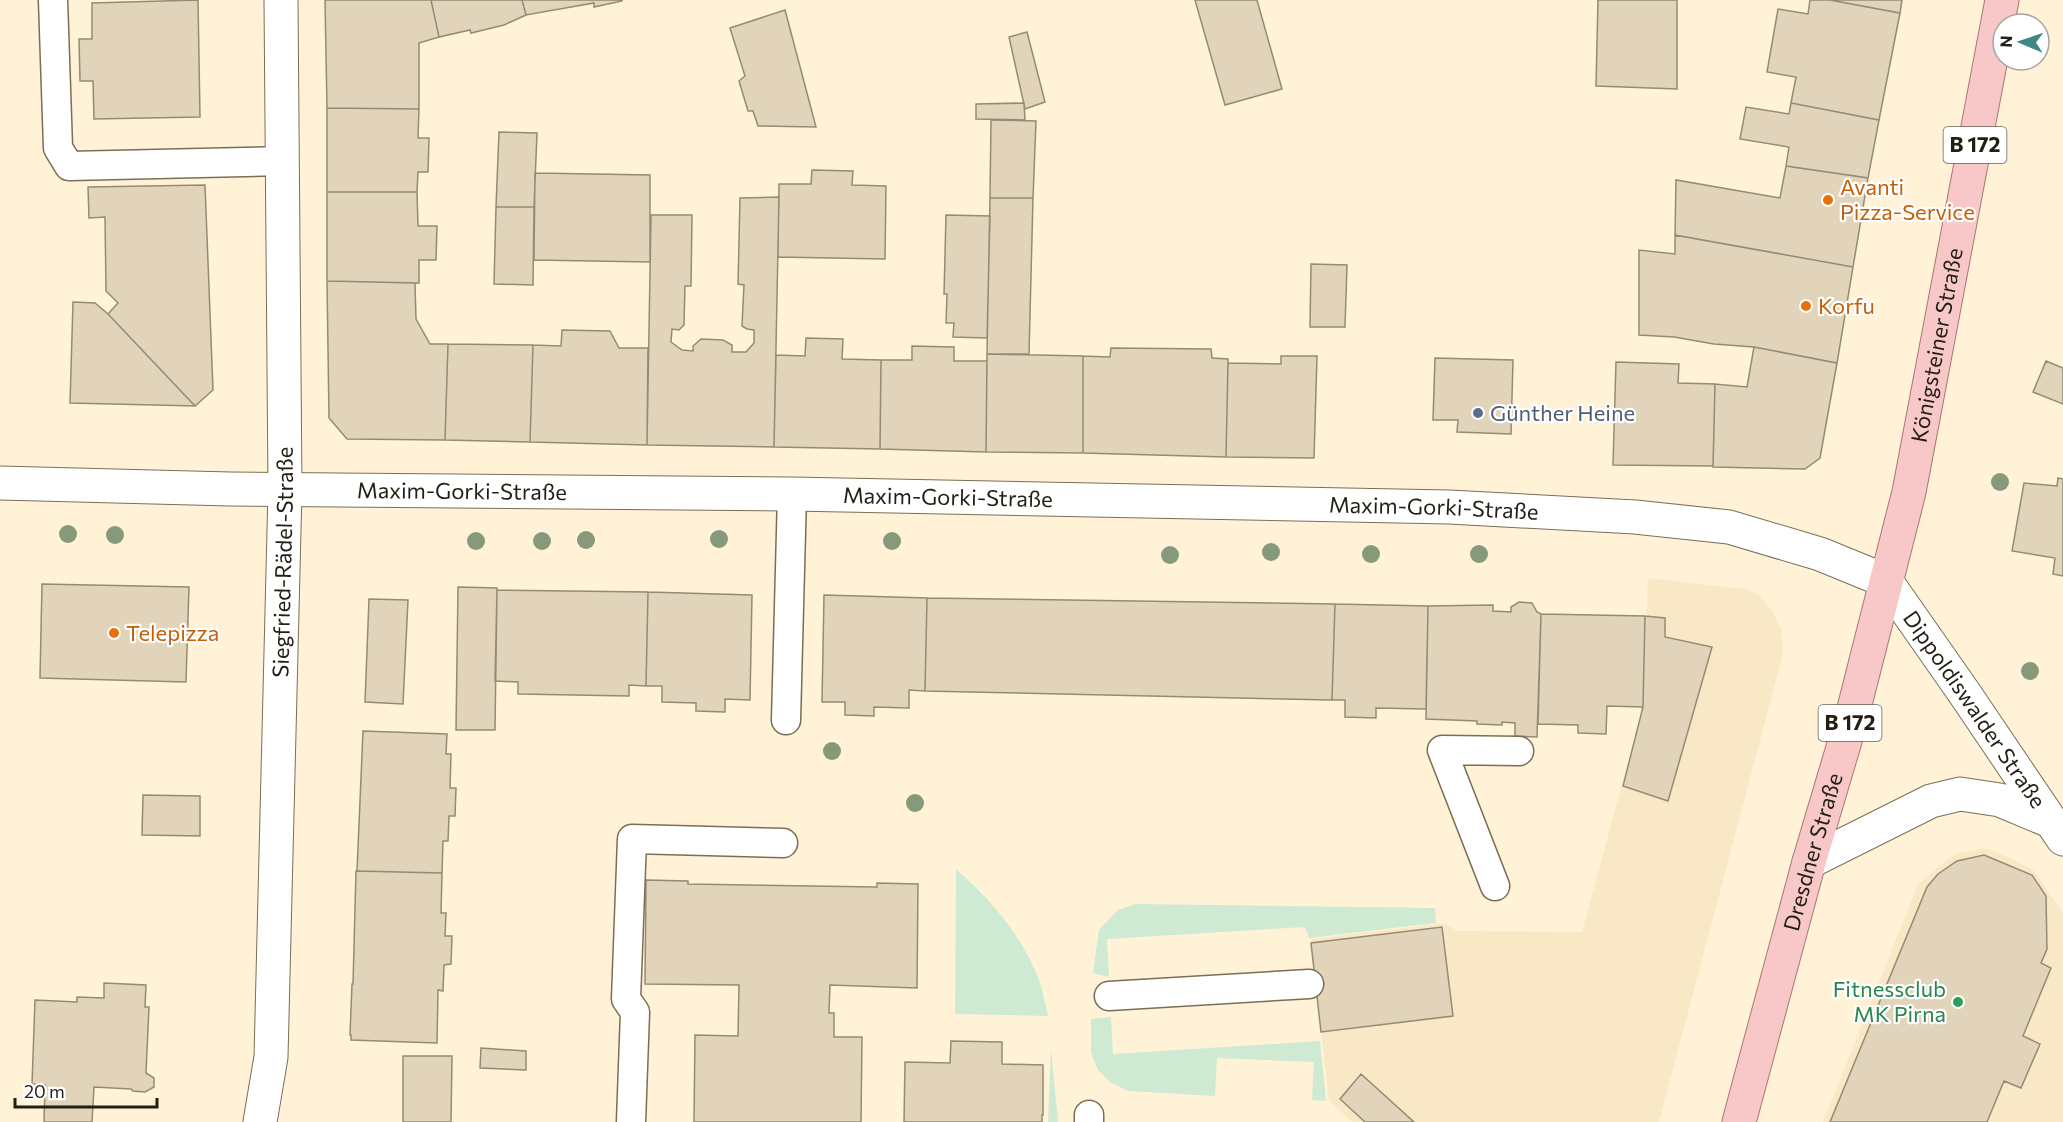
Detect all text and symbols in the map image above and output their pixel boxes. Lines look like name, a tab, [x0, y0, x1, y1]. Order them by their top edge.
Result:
north arrow	[1991, 12, 2051, 72]
text: N	[1996, 35, 2015, 48]
road number: B 172	[1944, 127, 2006, 163]
place label: Avanti Pizza-Service	[1840, 173, 1975, 225]
marker: Avanti Pizza-Service	[1821, 193, 1835, 207]
street label: Königsteiner Straße	[1905, 246, 1968, 445]
place label: Korfu	[1818, 292, 1875, 319]
marker: Korfu	[1799, 299, 1813, 313]
place label: Günther Heine	[1490, 399, 1635, 426]
marker: Günther Heine	[1471, 406, 1485, 420]
street label: Siegfried-Rädel-Straße	[266, 447, 298, 678]
street label: Maxim-Gorki-Straße	[357, 476, 567, 505]
street label: Maxim-Gorki-Straße	[843, 481, 1053, 512]
street label: Maxim-Gorki-Straße	[1329, 491, 1539, 525]
street label: Dippoldiswalder Straße	[1898, 605, 2052, 813]
place label: Telepizza	[126, 619, 219, 646]
marker: Telepizza	[107, 626, 121, 640]
road number: B 172	[1818, 705, 1882, 741]
street label: Dresdner Straße	[1777, 770, 1848, 934]
place label: Fitnessclub MK Pirna	[1833, 975, 1946, 1027]
marker: Fitnessclub MK Pirna	[1951, 995, 1965, 1009]
scale bar	[15, 1071, 158, 1109]
text: 20 m	[24, 1080, 65, 1102]

